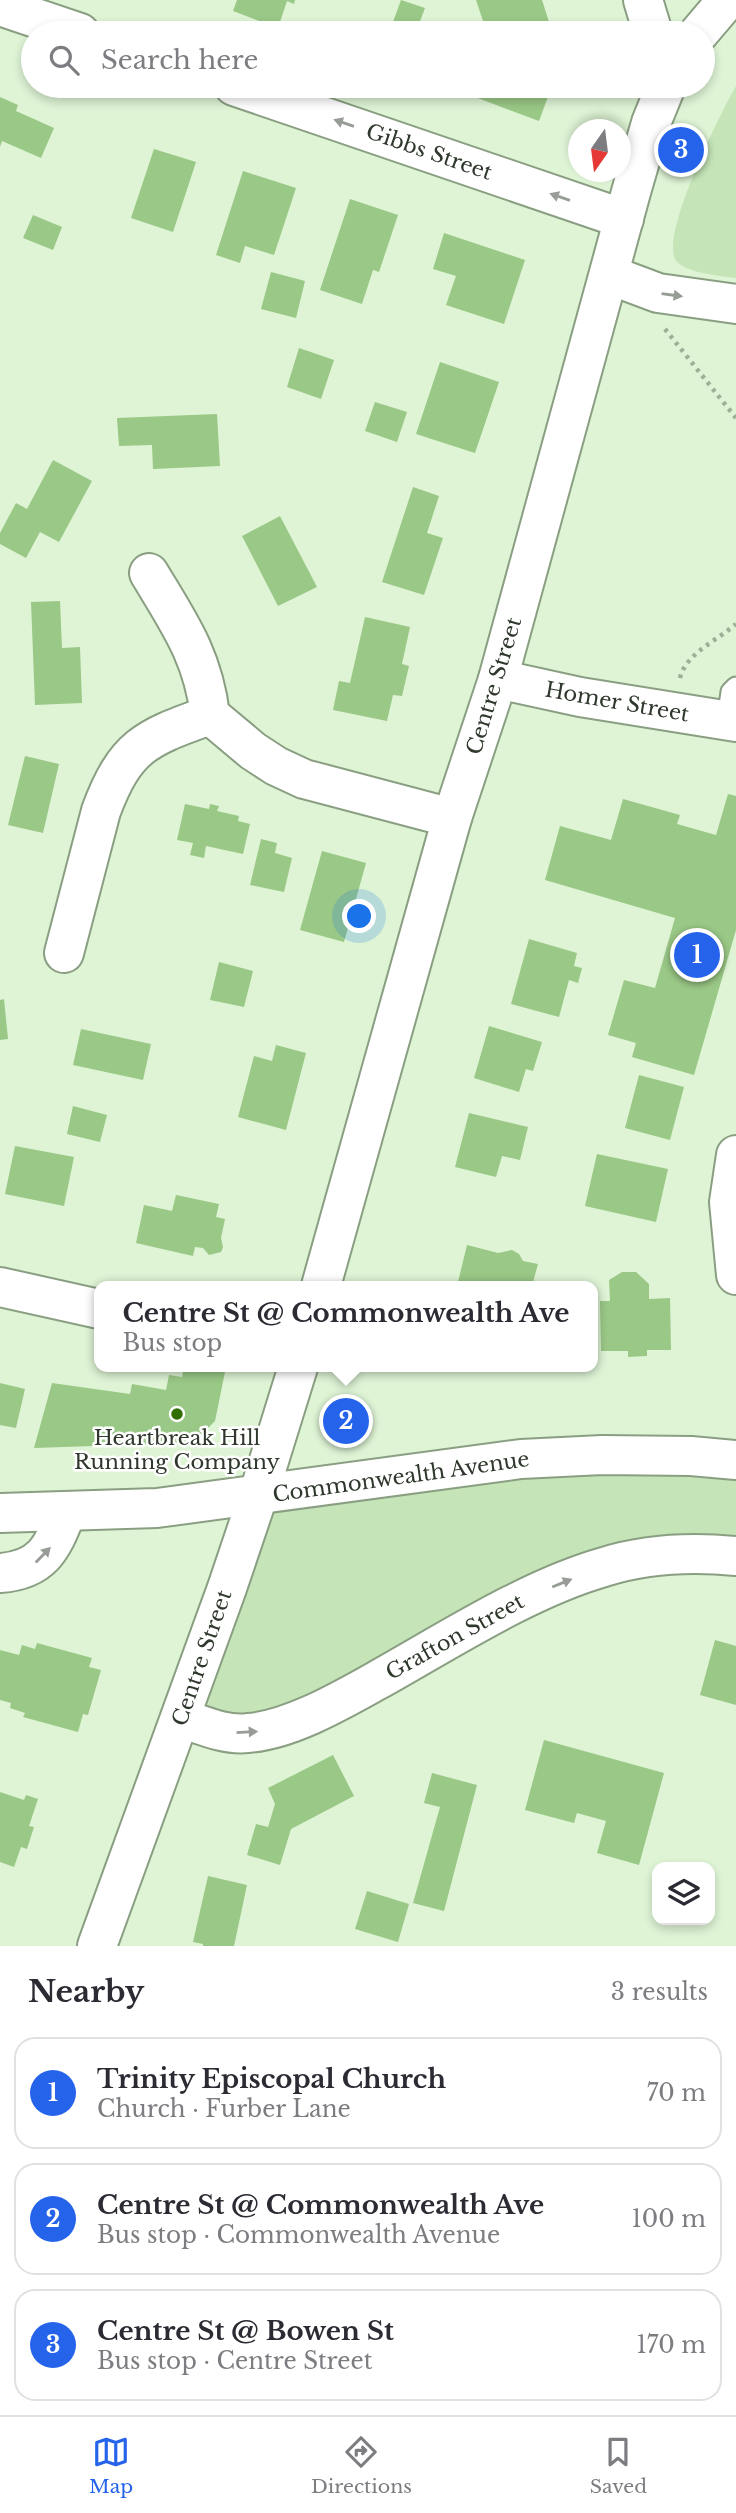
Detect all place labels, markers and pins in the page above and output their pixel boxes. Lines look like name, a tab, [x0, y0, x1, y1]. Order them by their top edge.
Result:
pin: 3	[658, 124, 704, 176]
pin: 1	[674, 929, 720, 981]
pin: 2	[323, 1395, 369, 1447]
marker: Heartbreak Hill Running Company	[169, 1406, 185, 1422]
place label: Heartbreak Hill Running Company	[74, 1425, 281, 1475]

